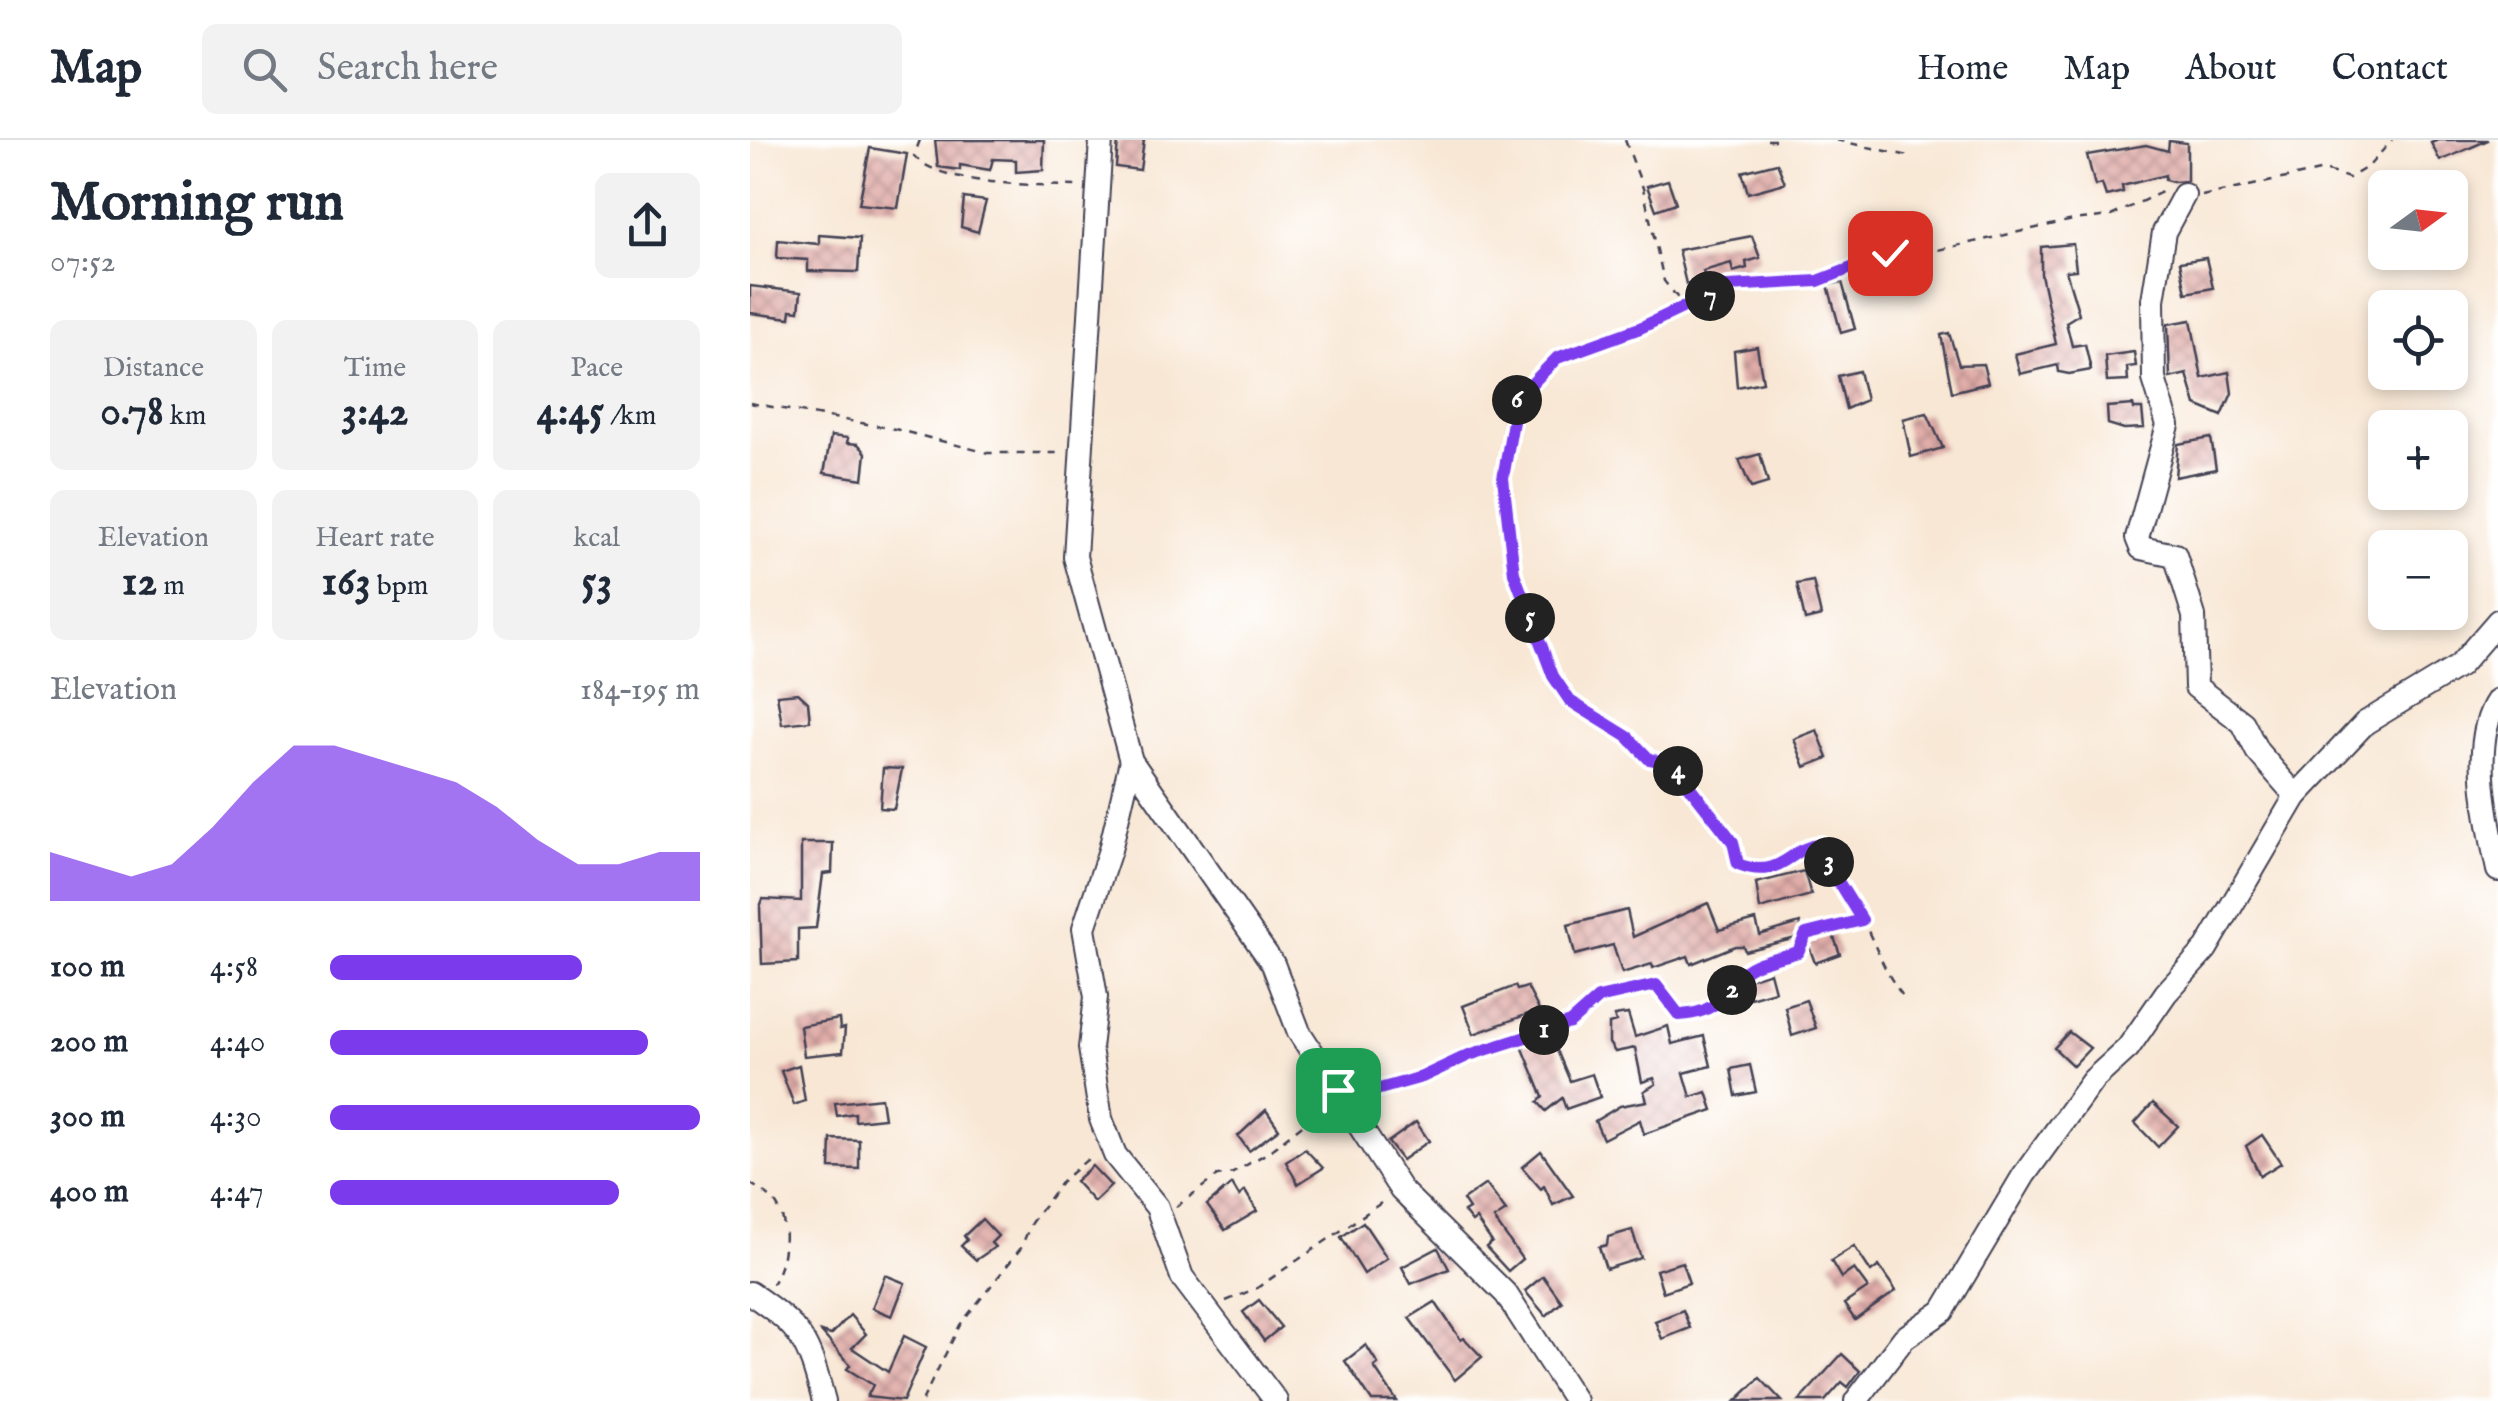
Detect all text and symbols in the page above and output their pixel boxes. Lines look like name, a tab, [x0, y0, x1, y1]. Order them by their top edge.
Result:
search box	[202, 24, 902, 114]
text: Map	[50, 39, 142, 99]
icon: search	[237, 42, 292, 97]
text: Search here	[317, 45, 498, 93]
text: Home	[1917, 47, 2008, 92]
text: Map	[2063, 47, 2130, 92]
text: About	[2185, 47, 2277, 92]
text: Contact	[2332, 47, 2448, 92]
text: Morning run	[50, 169, 344, 239]
north arrow	[2368, 170, 2468, 270]
map controls	[2368, 170, 2468, 630]
button: share	[595, 173, 700, 278]
pin	[1848, 211, 1933, 296]
icon: check	[1863, 226, 1918, 281]
text: 07:52	[50, 242, 116, 283]
pin: 7	[1685, 271, 1735, 321]
text: 7	[1703, 278, 1717, 313]
button: locate	[2368, 290, 2468, 390]
text: Distance	[103, 351, 204, 386]
text: Time	[344, 351, 406, 386]
text: Pace	[570, 351, 623, 386]
pin: 6	[1492, 375, 1542, 425]
text: 6	[1511, 382, 1523, 417]
text: 0.78	[100, 386, 164, 439]
text: 3:42	[341, 386, 409, 439]
text: 4:45	[537, 386, 604, 439]
text: km	[164, 399, 206, 434]
text: /km	[604, 399, 656, 434]
button: +	[2368, 410, 2468, 510]
text: Elevation	[98, 521, 209, 556]
text: Heart rate	[315, 521, 435, 556]
text: kcal	[573, 521, 620, 556]
button: −	[2368, 530, 2468, 630]
text: 12	[122, 556, 157, 609]
text: 163	[322, 556, 371, 609]
text: 53	[581, 556, 612, 609]
text: m	[157, 569, 185, 604]
text: bpm	[371, 569, 428, 604]
pin: 5	[1505, 593, 1555, 643]
text: 5	[1525, 600, 1535, 635]
text: Elevation	[50, 670, 177, 711]
text: 184–195 m	[580, 670, 700, 711]
pin: 4	[1653, 746, 1703, 796]
text: 4	[1671, 753, 1685, 788]
pin: 3	[1804, 837, 1854, 887]
text: 3	[1824, 844, 1834, 879]
text: 100 m	[50, 947, 125, 988]
text: 4:58	[210, 947, 258, 988]
pin: 2	[1707, 965, 1757, 1015]
text: 2	[1725, 972, 1739, 1007]
pin: 1	[1519, 1005, 1569, 1055]
text: 1	[1539, 1012, 1549, 1047]
text: 200 m	[50, 1022, 128, 1063]
text: 4:40	[210, 1022, 266, 1063]
pin	[1296, 1048, 1381, 1133]
icon: arrive	[1311, 1063, 1366, 1118]
text: 300 m	[50, 1097, 125, 1138]
text: 4:30	[210, 1097, 262, 1138]
text: 400 m	[50, 1172, 129, 1213]
text: 4:47	[210, 1172, 264, 1213]

